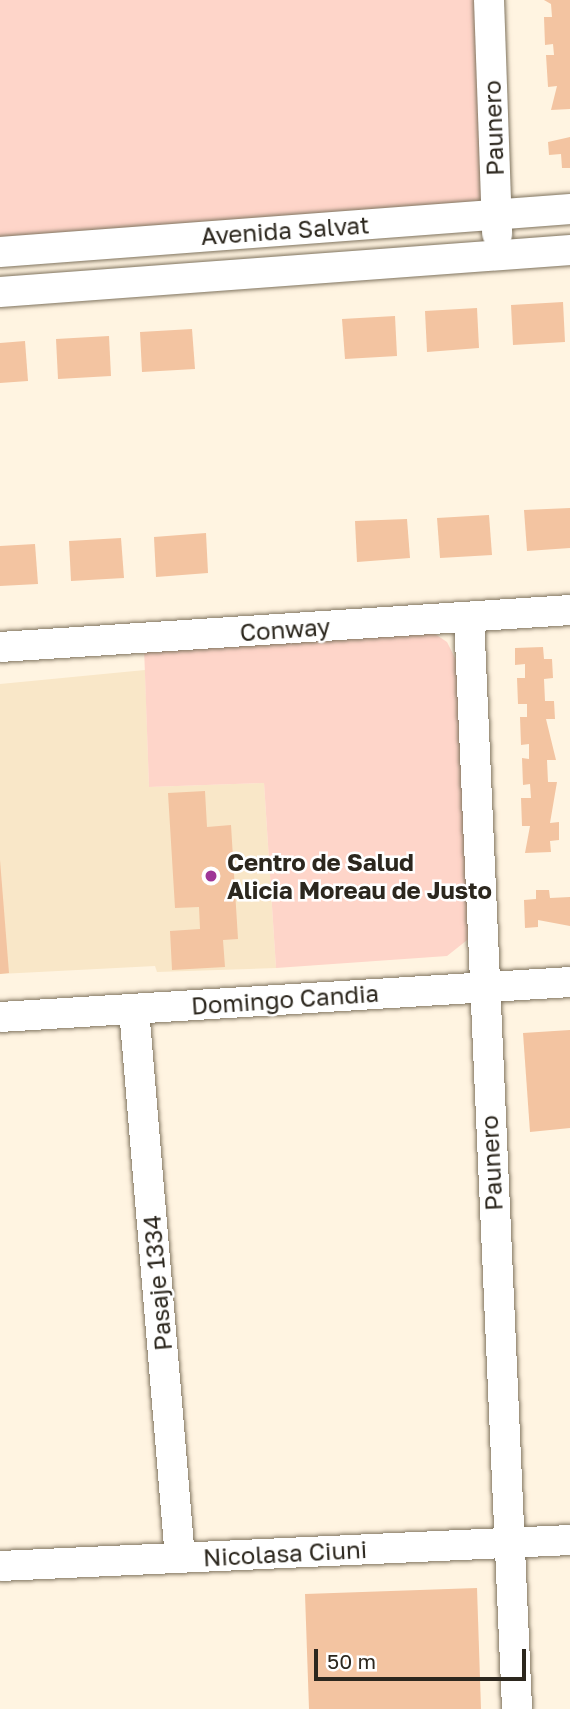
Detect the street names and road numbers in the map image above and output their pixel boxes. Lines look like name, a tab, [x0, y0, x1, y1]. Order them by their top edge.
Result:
street label: Paunero	[477, 80, 509, 176]
street label: Avenida Salvat	[200, 210, 370, 250]
street label: Conway	[239, 611, 331, 647]
street label: Domingo Candia	[190, 978, 380, 1020]
street label: Paunero	[474, 1114, 508, 1212]
street label: Pasaje 1334	[137, 1214, 177, 1352]
street label: Nicolasa Ciuni	[202, 1534, 368, 1572]

